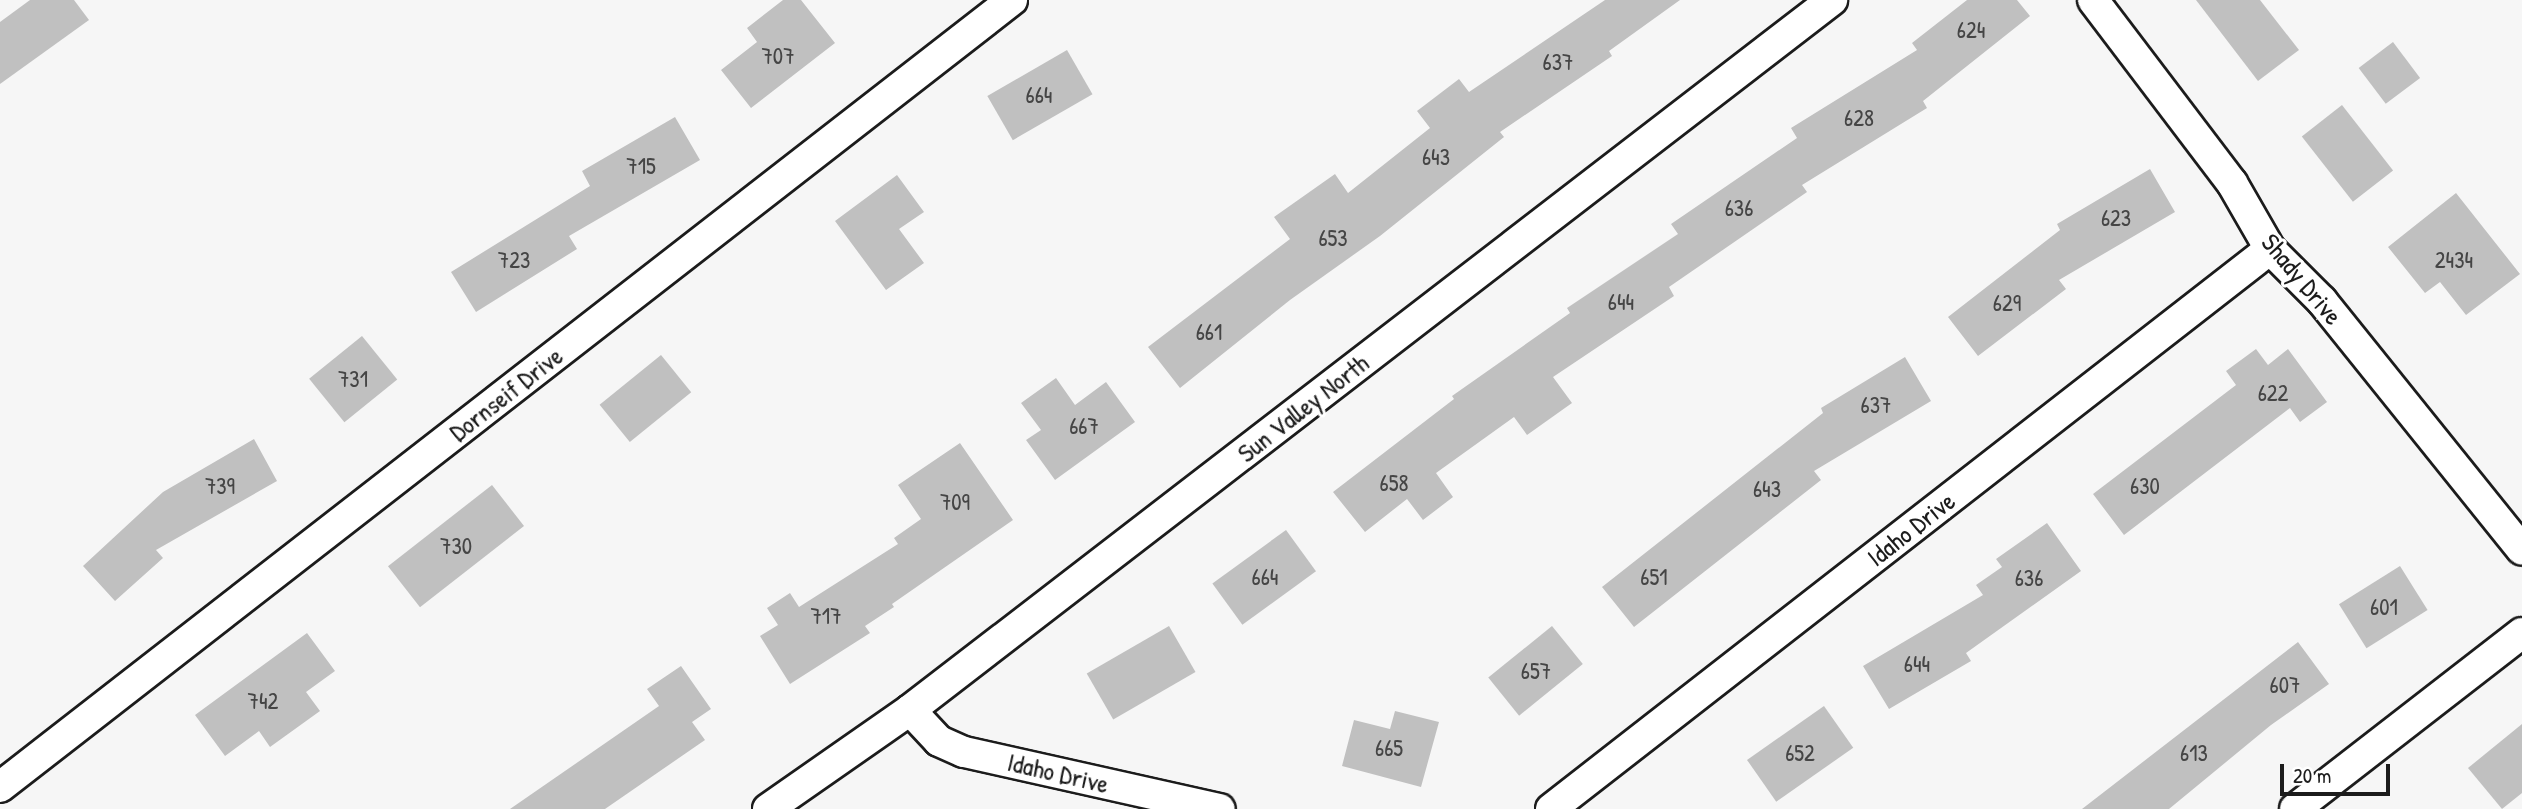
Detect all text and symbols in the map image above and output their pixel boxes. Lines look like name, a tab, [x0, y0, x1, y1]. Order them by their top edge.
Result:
house number: 624	[1957, 16, 1985, 44]
house number: 707	[761, 42, 795, 70]
house number: 637	[1543, 48, 1573, 76]
house number: 664	[1026, 81, 1052, 109]
house number: 628	[1844, 104, 1874, 132]
house number: 643	[1422, 143, 1450, 171]
house number: 715	[626, 152, 656, 180]
house number: 636	[1725, 194, 1753, 222]
house number: 623	[2101, 204, 2131, 232]
house number: 653	[1318, 224, 1348, 252]
street label: Shady Drive	[2255, 227, 2349, 331]
house number: 723	[498, 246, 530, 274]
house number: 2434	[2435, 246, 2473, 274]
house number: 644	[1608, 288, 1634, 316]
house number: 629	[1993, 289, 2021, 317]
house number: 661	[1196, 318, 1222, 346]
street label: Dornseif Drive	[443, 340, 569, 448]
street label: Sun Valley North	[1231, 347, 1375, 469]
house number: 731	[338, 365, 368, 393]
house number: 622	[2258, 379, 2288, 407]
house number: 637	[1861, 391, 1891, 419]
house number: 667	[1069, 412, 1099, 440]
house number: 658	[1380, 469, 1408, 497]
house number: 739	[205, 472, 235, 500]
house number: 630	[2130, 472, 2160, 500]
house number: 643	[1753, 475, 1781, 503]
street label: Idaho Drive	[1861, 485, 1961, 573]
house number: 709	[940, 488, 970, 516]
house number: 730	[440, 532, 472, 560]
house number: 664	[1252, 563, 1278, 591]
house number: 651	[1640, 563, 1668, 591]
house number: 636	[2015, 564, 2043, 592]
house number: 601	[2370, 593, 2398, 621]
house number: 717	[810, 602, 842, 630]
house number: 644	[1904, 650, 1930, 678]
house number: 657	[1521, 657, 1551, 685]
house number: 607	[2270, 671, 2300, 699]
house number: 742	[248, 687, 278, 715]
house number: 665	[1375, 734, 1403, 762]
house number: 652	[1785, 739, 1815, 767]
house number: 613	[2180, 739, 2208, 767]
street label: Idaho Drive	[1004, 746, 1112, 800]
scale bar	[2284, 750, 2394, 794]
text: 20 m	[2293, 761, 2331, 790]

